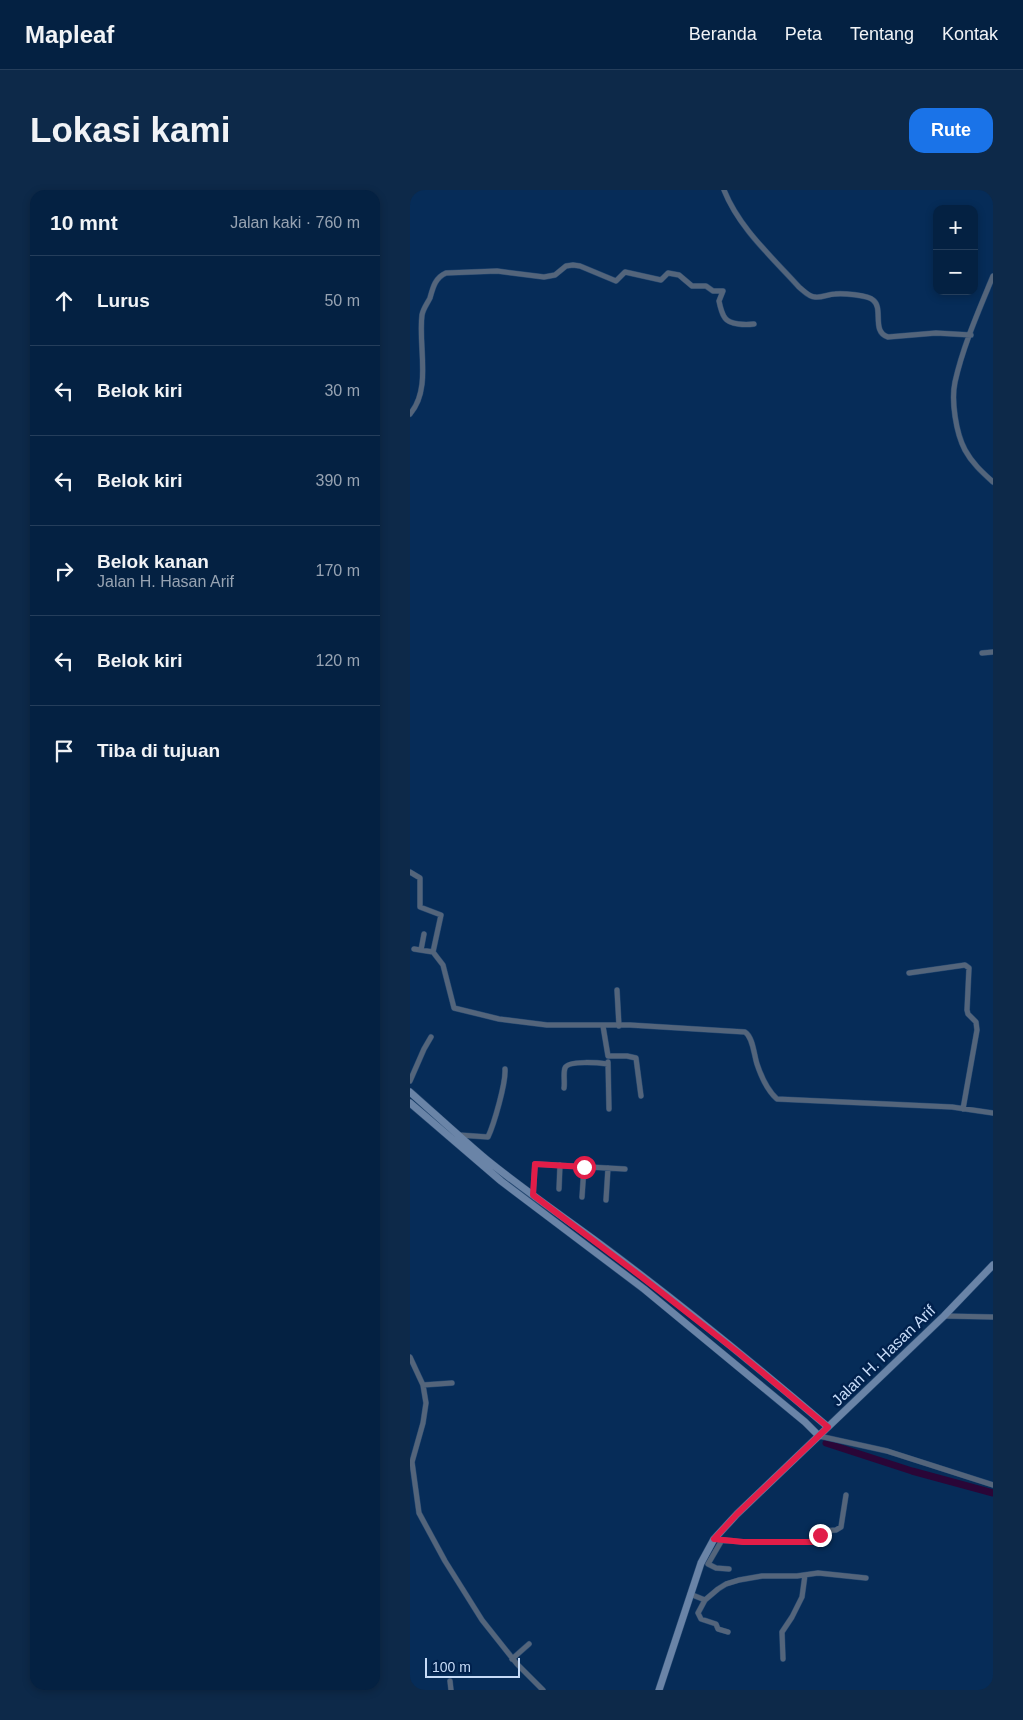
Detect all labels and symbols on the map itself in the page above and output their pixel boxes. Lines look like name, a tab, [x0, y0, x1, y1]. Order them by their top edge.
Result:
route start	[573, 1156, 596, 1179]
street label: Jalan H. Hasan Arif	[828, 1301, 939, 1409]
route end	[809, 1524, 832, 1547]
scale bar	[425, 1655, 520, 1678]

